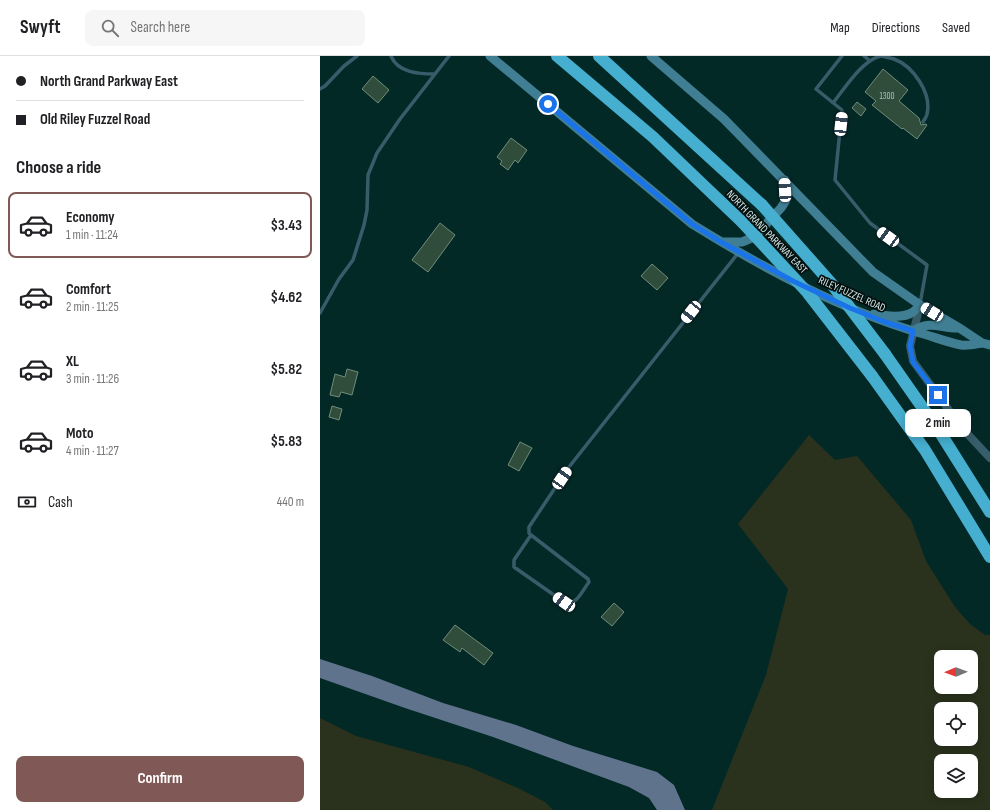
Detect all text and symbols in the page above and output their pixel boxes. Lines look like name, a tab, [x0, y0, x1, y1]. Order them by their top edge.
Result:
search box	[85, 10, 365, 46]
text: Swyft	[20, 16, 61, 39]
icon: search	[99, 17, 121, 39]
text: Search here	[131, 18, 190, 37]
text: Map	[830, 19, 850, 36]
text: Directions	[872, 19, 920, 36]
text: Saved	[942, 19, 970, 36]
text: North Grand Parkway East	[40, 72, 178, 91]
house number: 1300	[880, 91, 894, 102]
route start	[539, 95, 557, 113]
text: Old Riley Fuzzel Road	[40, 110, 150, 129]
car	[834, 111, 848, 137]
text: Choose a ride	[16, 157, 101, 178]
car	[778, 178, 792, 202]
street label: NORTH GRAND PARKWAY EAST	[724, 188, 811, 277]
icon: car	[18, 207, 54, 243]
text: Economy	[66, 208, 115, 227]
text: $3.43	[270, 216, 302, 235]
car	[875, 225, 901, 249]
text: 1 min · 11:24	[66, 227, 118, 243]
street label: RILEY FUZZEL ROAD	[817, 273, 887, 315]
icon: car	[18, 279, 54, 315]
text: Comfort	[66, 280, 111, 299]
text: $4.62	[271, 288, 302, 307]
text: 2 min · 11:25	[66, 299, 119, 315]
car	[679, 299, 703, 325]
car	[919, 301, 945, 323]
icon: car	[18, 351, 54, 387]
text: XL	[66, 352, 79, 371]
text: $5.82	[271, 360, 302, 379]
text: 3 min · 11:26	[66, 371, 119, 387]
route end	[929, 386, 947, 404]
callout: 2 min	[905, 409, 971, 437]
text: 2 min	[926, 415, 950, 431]
icon: car	[18, 423, 54, 459]
text: Moto	[66, 424, 93, 443]
text: $5.83	[271, 432, 302, 451]
text: 4 min · 11:27	[66, 443, 119, 459]
car	[550, 465, 574, 491]
icon: cash	[16, 491, 38, 513]
text: Cash	[48, 493, 73, 512]
text: 440 m	[277, 494, 304, 510]
car	[551, 590, 577, 614]
north arrow	[934, 650, 978, 694]
map controls	[934, 650, 978, 798]
button: locate	[934, 702, 978, 746]
button: layers	[934, 754, 978, 798]
button: Confirm	[16, 756, 304, 802]

